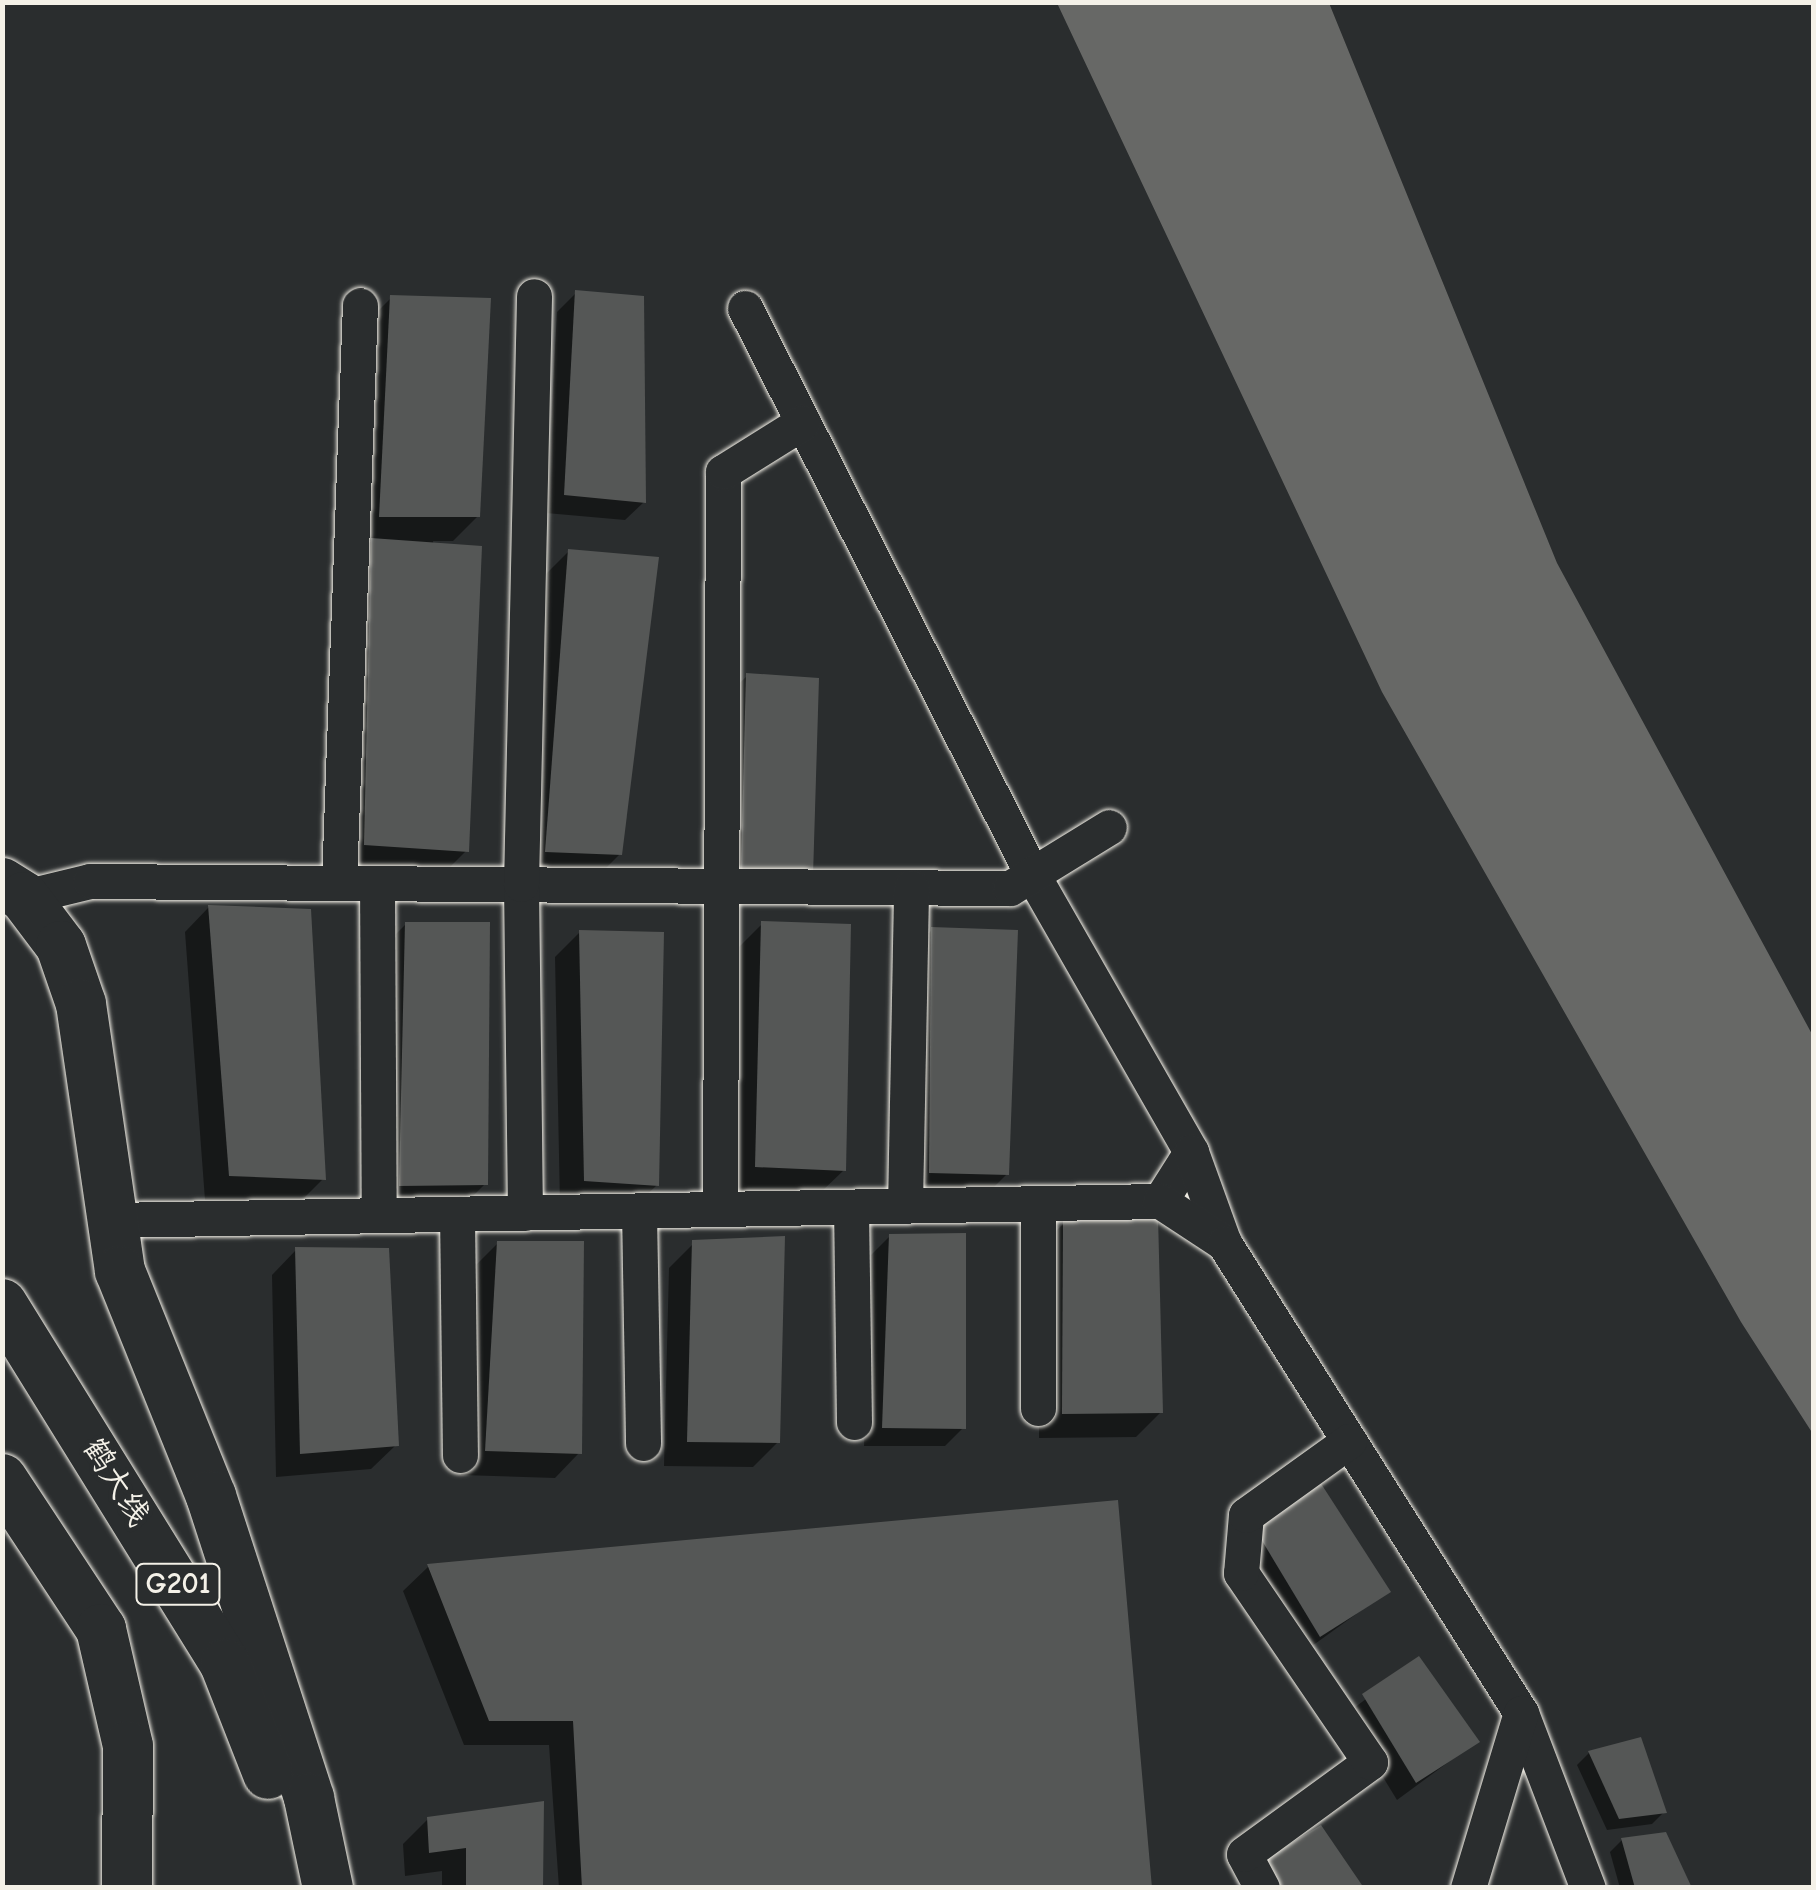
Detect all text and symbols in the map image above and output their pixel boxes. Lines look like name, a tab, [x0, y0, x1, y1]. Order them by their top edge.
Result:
street label: 鹤大线	[74, 1431, 158, 1533]
road number: G201	[133, 1559, 223, 1609]

